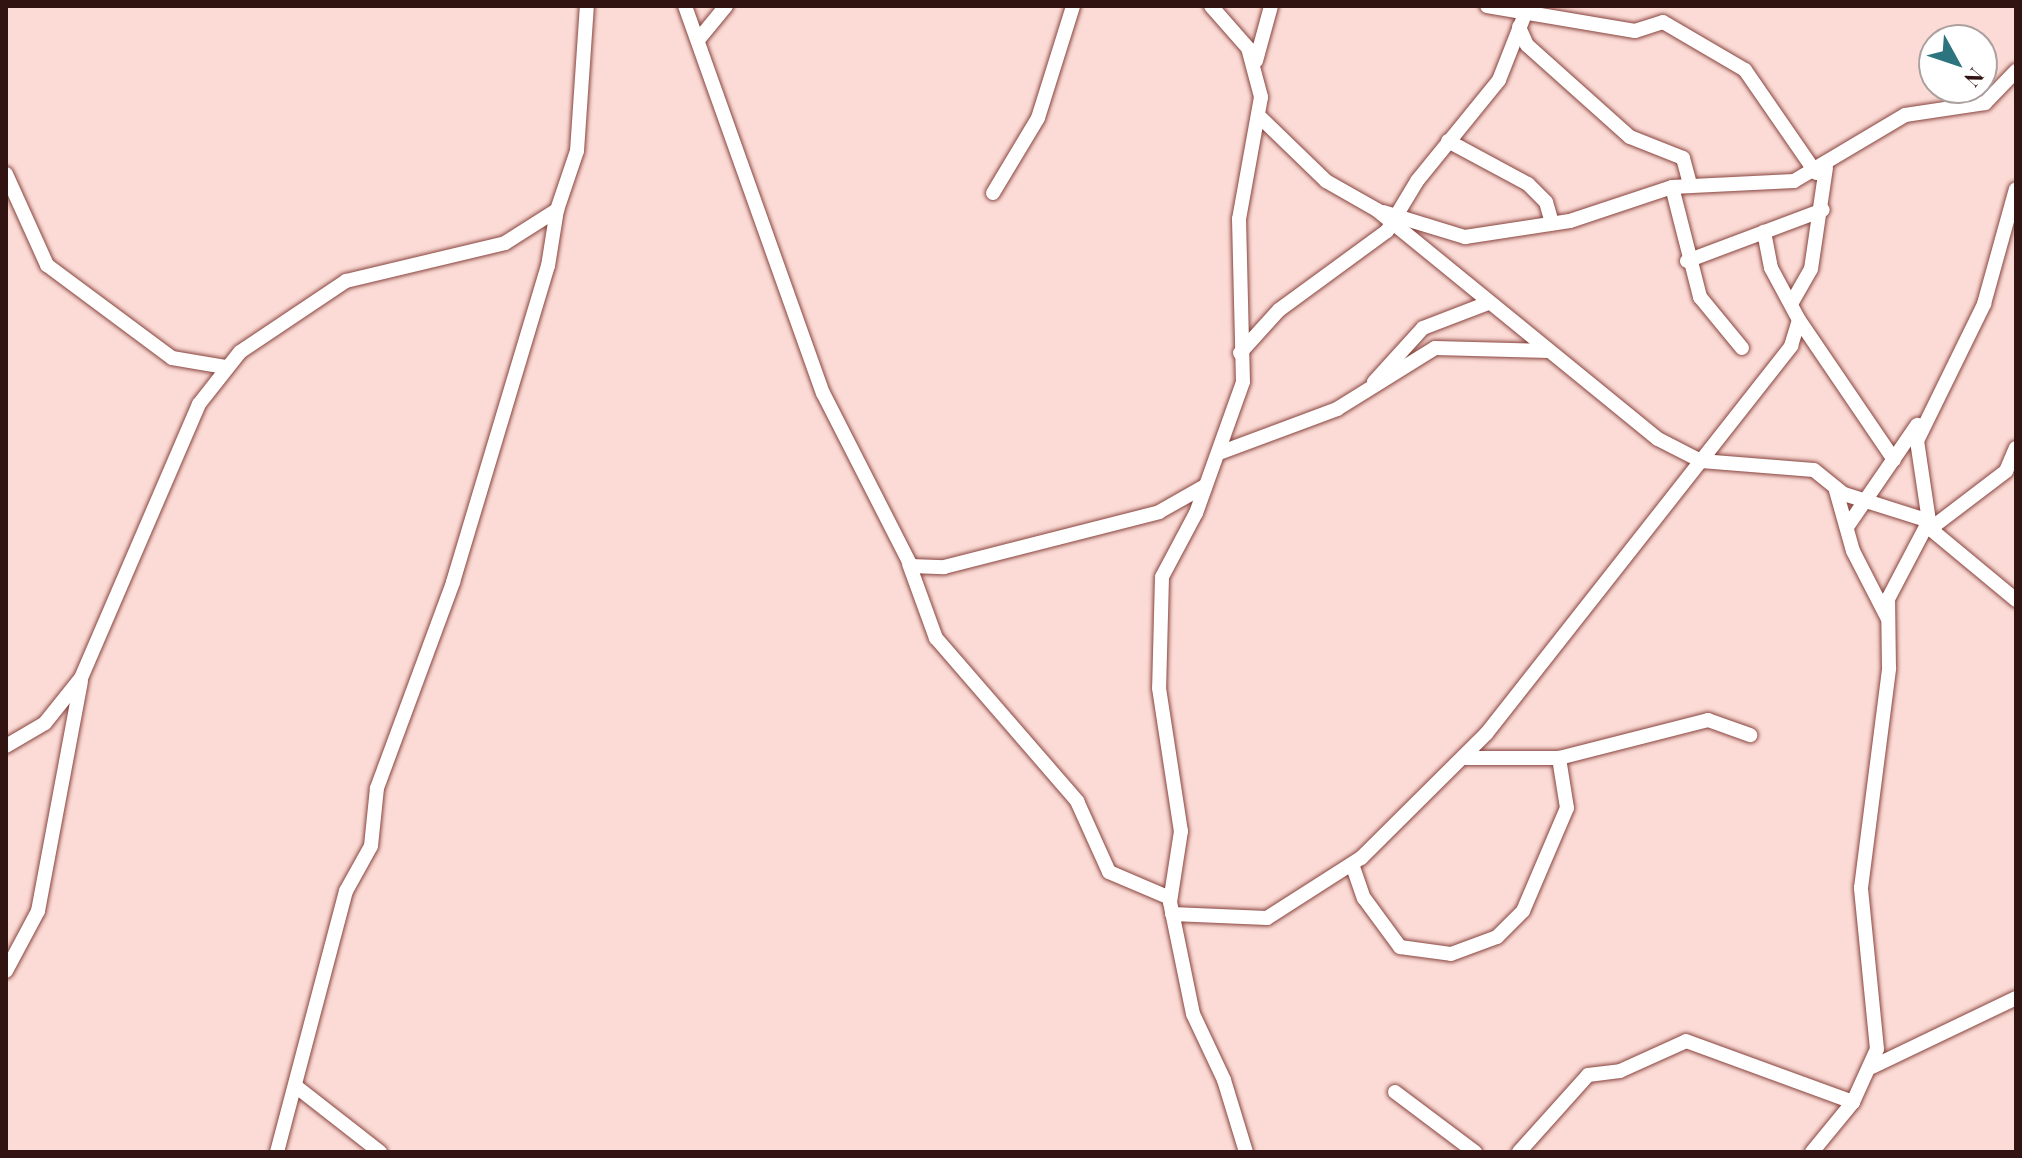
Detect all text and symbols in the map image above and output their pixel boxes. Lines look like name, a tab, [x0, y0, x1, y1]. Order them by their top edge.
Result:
north arrow	[1918, 24, 1998, 104]
text: N	[1958, 62, 1991, 94]

